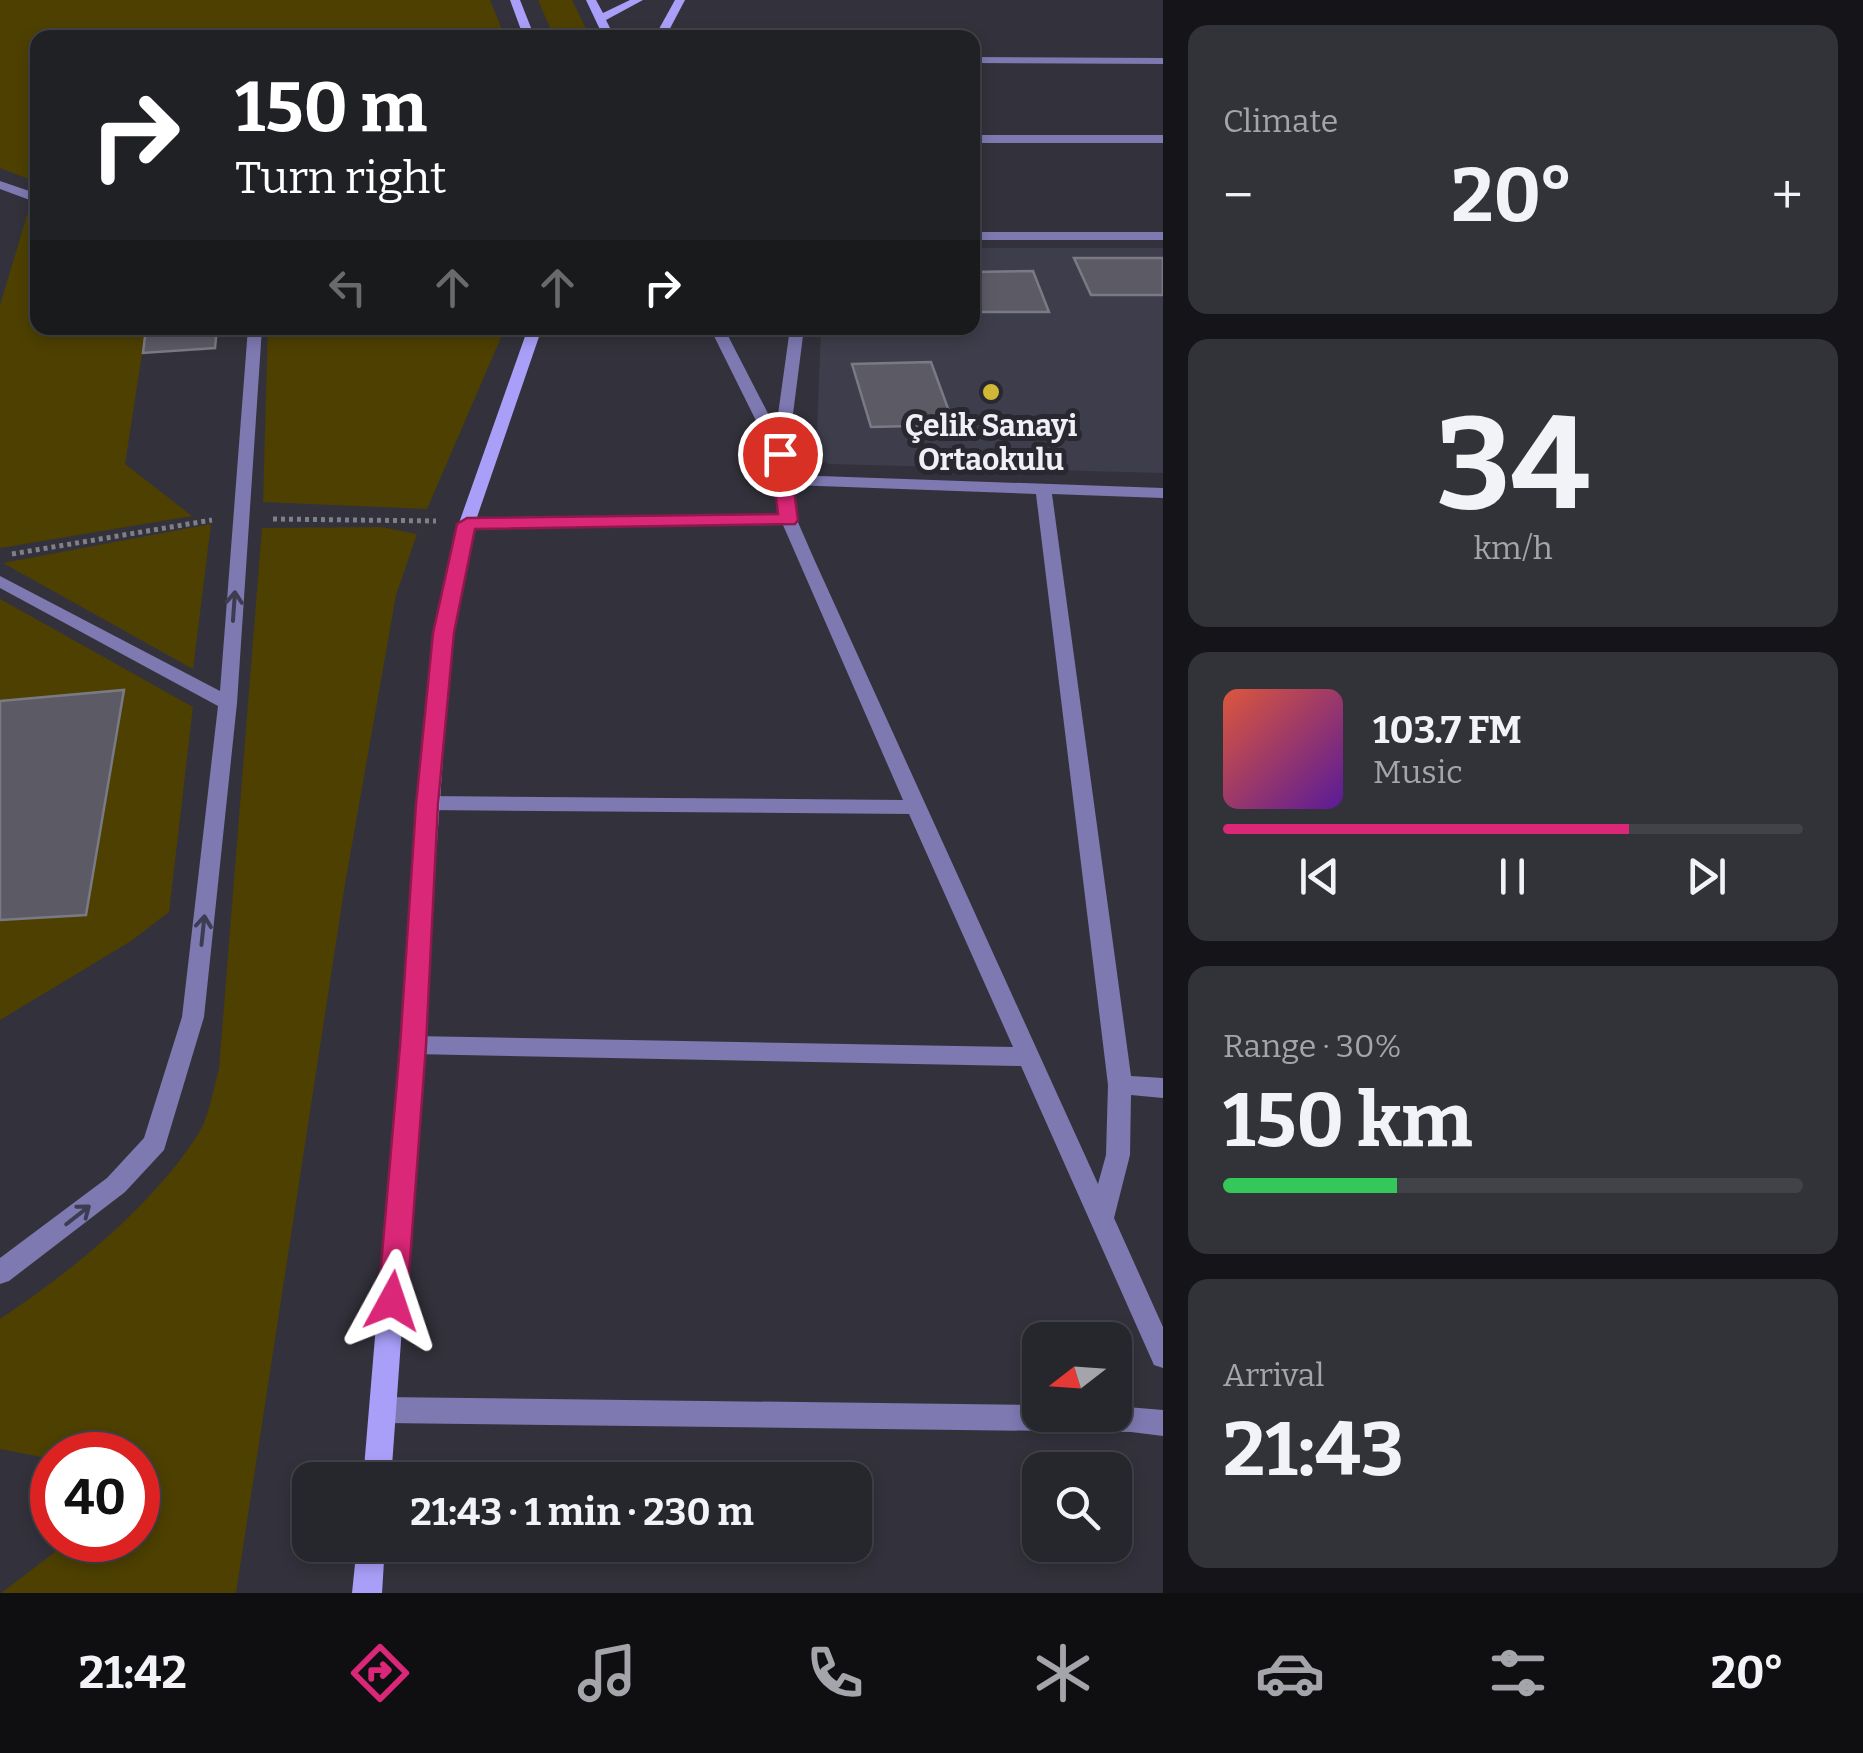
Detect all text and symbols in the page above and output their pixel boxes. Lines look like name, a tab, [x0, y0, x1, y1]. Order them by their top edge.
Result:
text: 150 m	[235, 66, 427, 150]
icon: right	[70, 70, 200, 200]
text: Climate	[1223, 102, 1338, 140]
text: Turn right	[235, 151, 447, 205]
text: 20°	[1451, 151, 1574, 241]
text: −	[1223, 163, 1253, 229]
text: +	[1772, 163, 1803, 229]
icon: left	[320, 260, 375, 315]
icon: ahead	[425, 260, 480, 315]
icon: ahead	[530, 260, 585, 315]
icon: right	[635, 260, 690, 315]
marker: Çelik Sanayi Ortaokulu	[980, 381, 1002, 403]
text: 34	[1436, 386, 1590, 542]
place label: Çelik Sanayi Ortaokulu	[905, 408, 1078, 478]
pin	[738, 412, 823, 497]
icon: arrive	[753, 427, 808, 482]
text: km/h	[1473, 529, 1553, 567]
one-way arrow	[225, 591, 244, 623]
text: 103.7 FM	[1373, 707, 1522, 753]
text: Music	[1373, 753, 1463, 791]
icon: previous	[1292, 849, 1347, 904]
icon: pause	[1485, 849, 1540, 904]
icon: next	[1679, 849, 1734, 904]
one-way arrow	[194, 914, 213, 946]
text: Range · 30%	[1223, 1027, 1402, 1065]
text: 150 km	[1223, 1076, 1473, 1166]
one-way arrow	[64, 1205, 91, 1226]
position arrow	[340, 1249, 444, 1353]
north arrow	[1022, 1322, 1132, 1432]
map controls	[1022, 1322, 1132, 1562]
text: Arrival	[1223, 1356, 1324, 1394]
text: 21:43	[1223, 1405, 1404, 1495]
speed limit sign: 40	[30, 1432, 160, 1562]
button: search	[1022, 1452, 1132, 1562]
text: 21:43 · 1 min · 230 m	[410, 1489, 754, 1535]
icon: directions	[345, 1638, 415, 1708]
icon: music	[572, 1638, 642, 1708]
icon: phone	[800, 1638, 870, 1708]
icon: climate	[1028, 1638, 1098, 1708]
icon: car	[1255, 1638, 1325, 1708]
icon: filters	[1483, 1638, 1553, 1708]
text: 21:42	[79, 1646, 187, 1700]
text: 20°	[1711, 1646, 1784, 1700]

